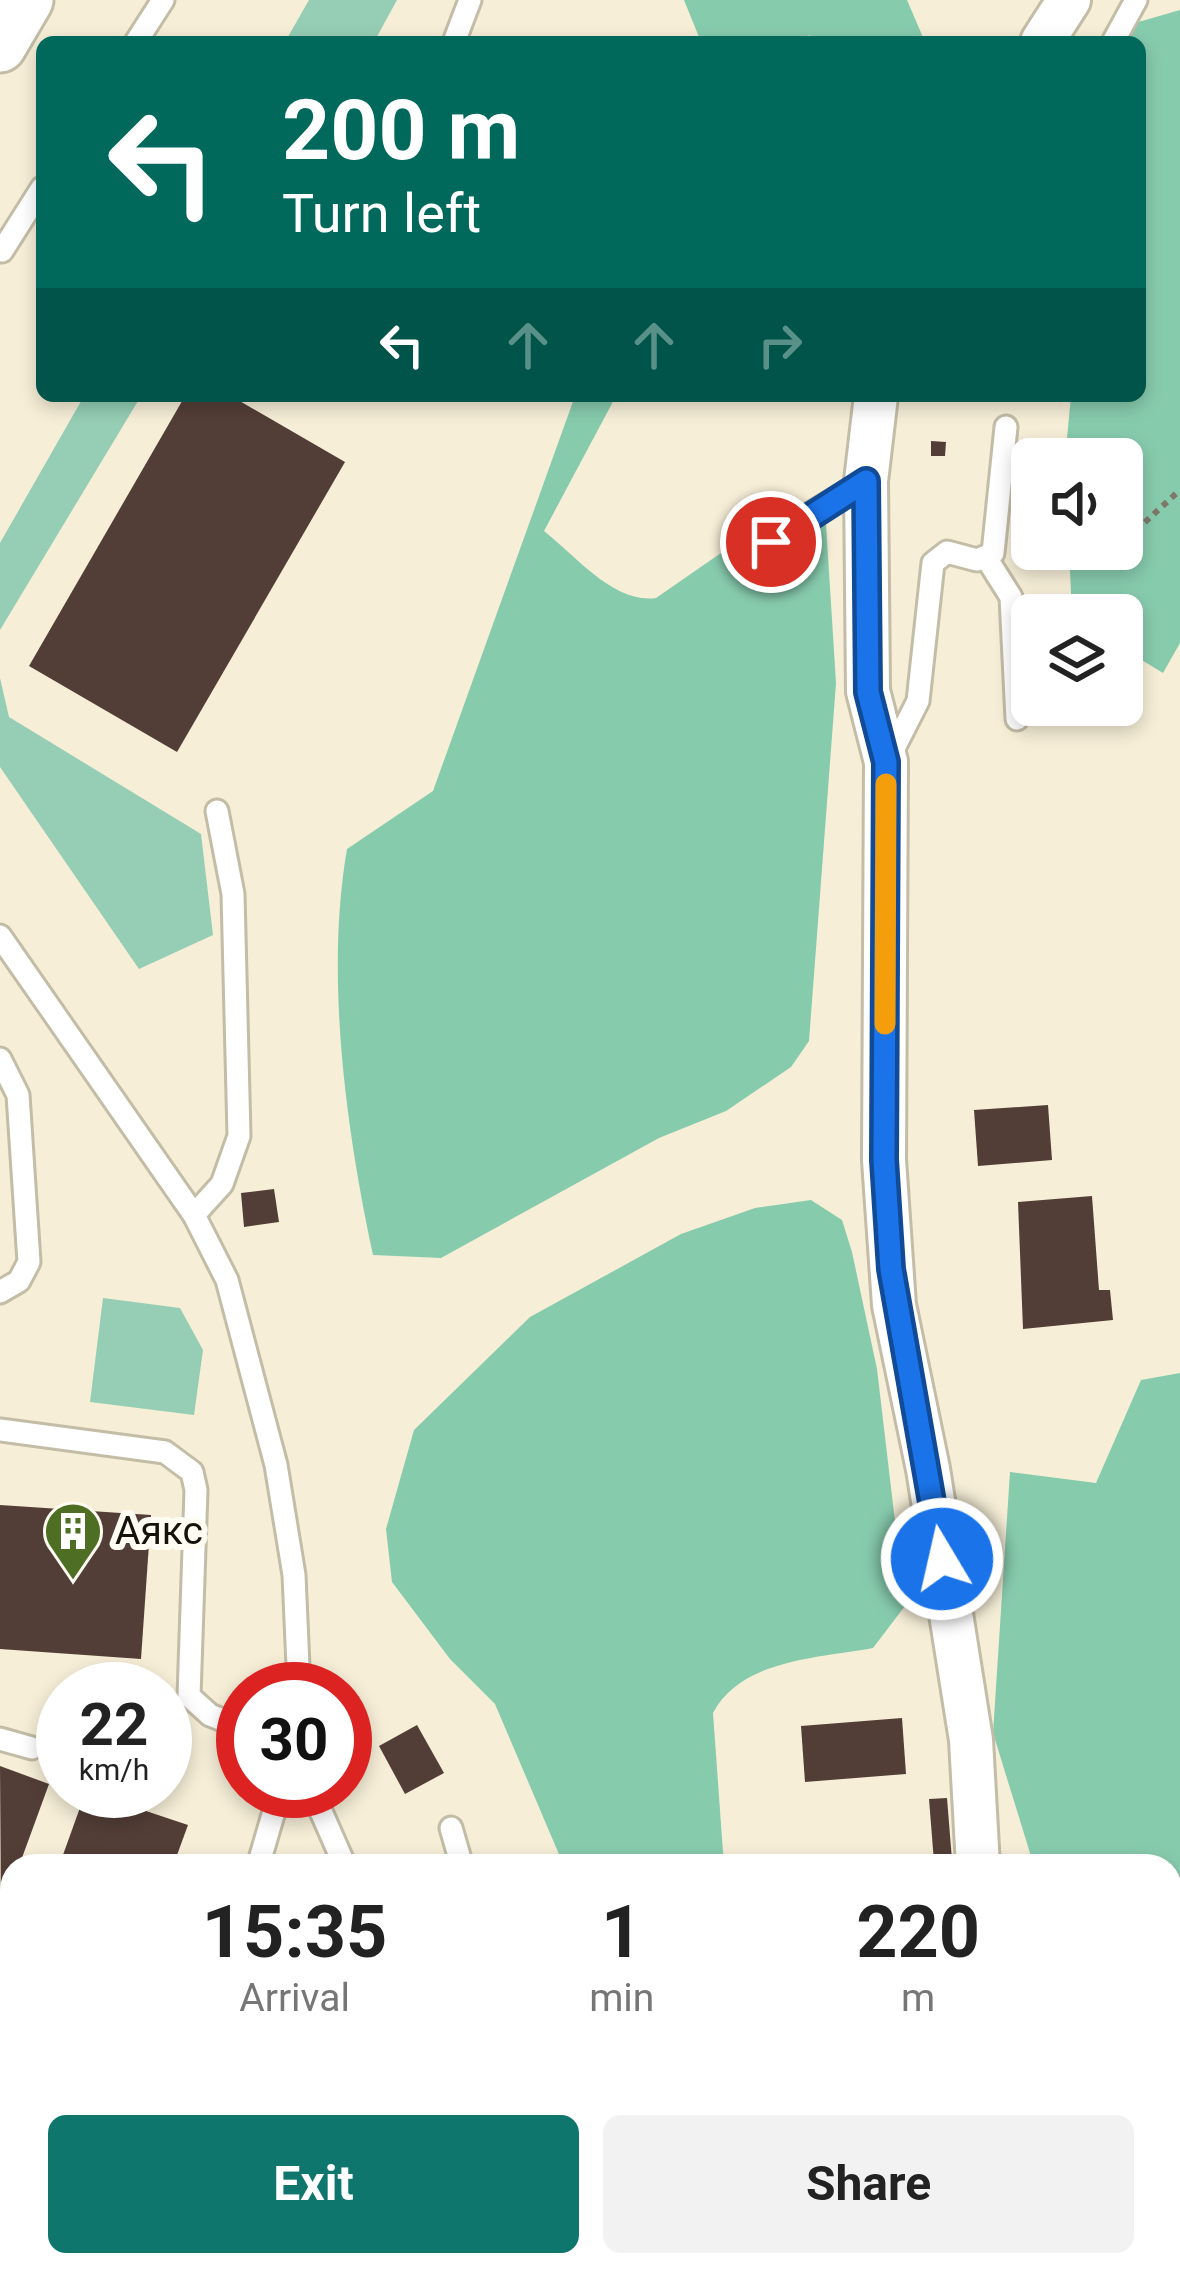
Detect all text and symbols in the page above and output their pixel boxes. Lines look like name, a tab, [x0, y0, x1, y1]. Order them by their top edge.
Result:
text: 200 m	[282, 81, 520, 180]
icon: left	[84, 84, 240, 240]
text: Turn left	[282, 182, 481, 245]
icon: left	[369, 312, 435, 378]
icon: ahead	[495, 312, 561, 378]
icon: ahead	[621, 312, 687, 378]
icon: right	[747, 312, 813, 378]
map controls	[1011, 438, 1143, 726]
button: sound	[1011, 438, 1143, 570]
pin	[720, 491, 822, 593]
icon: arrive	[738, 509, 804, 575]
button: layers	[1011, 594, 1143, 726]
position arrow	[879, 1496, 1005, 1622]
building icon: Аякс	[42, 1500, 104, 1582]
place label: Аякс	[115, 1508, 203, 1554]
speed limit sign: 30	[216, 1662, 372, 1818]
text: 22	[80, 1689, 148, 1760]
text: km/h	[79, 1752, 149, 1787]
text: 15:35	[202, 1890, 387, 1975]
text: 1	[601, 1890, 642, 1975]
text: 220	[856, 1890, 980, 1975]
text: Arrival	[239, 1975, 350, 2021]
text: min	[589, 1975, 654, 2021]
text: m	[901, 1975, 935, 2021]
button: Exit	[48, 2115, 579, 2253]
button: Share	[603, 2115, 1134, 2253]

